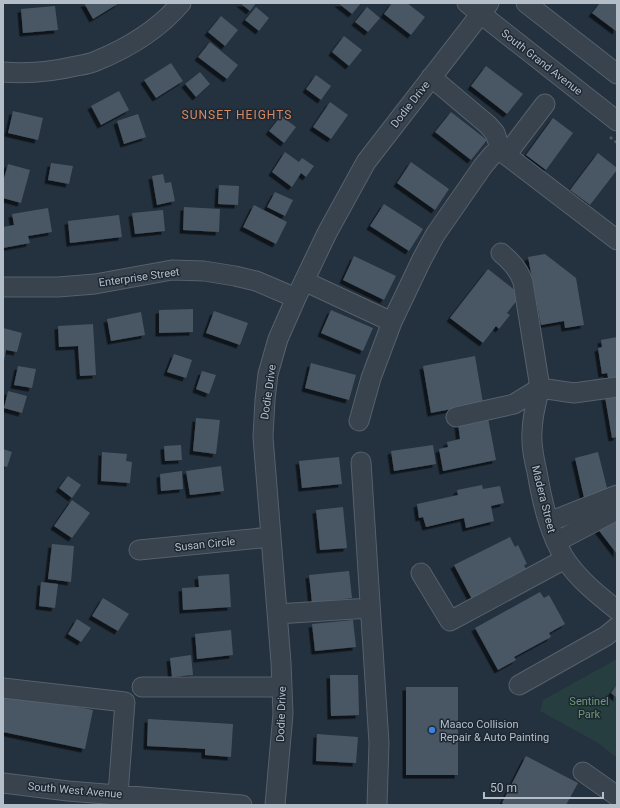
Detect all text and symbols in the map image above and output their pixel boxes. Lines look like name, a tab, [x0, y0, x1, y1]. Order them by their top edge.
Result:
street label: South Grand Avenue	[499, 27, 585, 98]
street label: Dodie Drive	[388, 78, 433, 130]
district label: SUNSET HEIGHTS	[182, 108, 292, 122]
street label: Enterprise Street	[98, 265, 181, 290]
street label: Dodie Drive	[258, 363, 279, 421]
street label: Madera Street	[529, 464, 558, 534]
street label: Susan Circle	[174, 535, 236, 554]
street label: Dodie Drive	[274, 686, 289, 742]
park label: Sentinel Park	[569, 695, 609, 721]
place label: Maaco Collision Repair & Auto Painting	[440, 718, 549, 744]
marker: Maaco Collision Repair & Auto Painting	[427, 725, 437, 735]
scale bar	[484, 774, 603, 800]
street label: South West Avenue	[27, 780, 123, 801]
text: 50 m	[490, 781, 517, 795]

